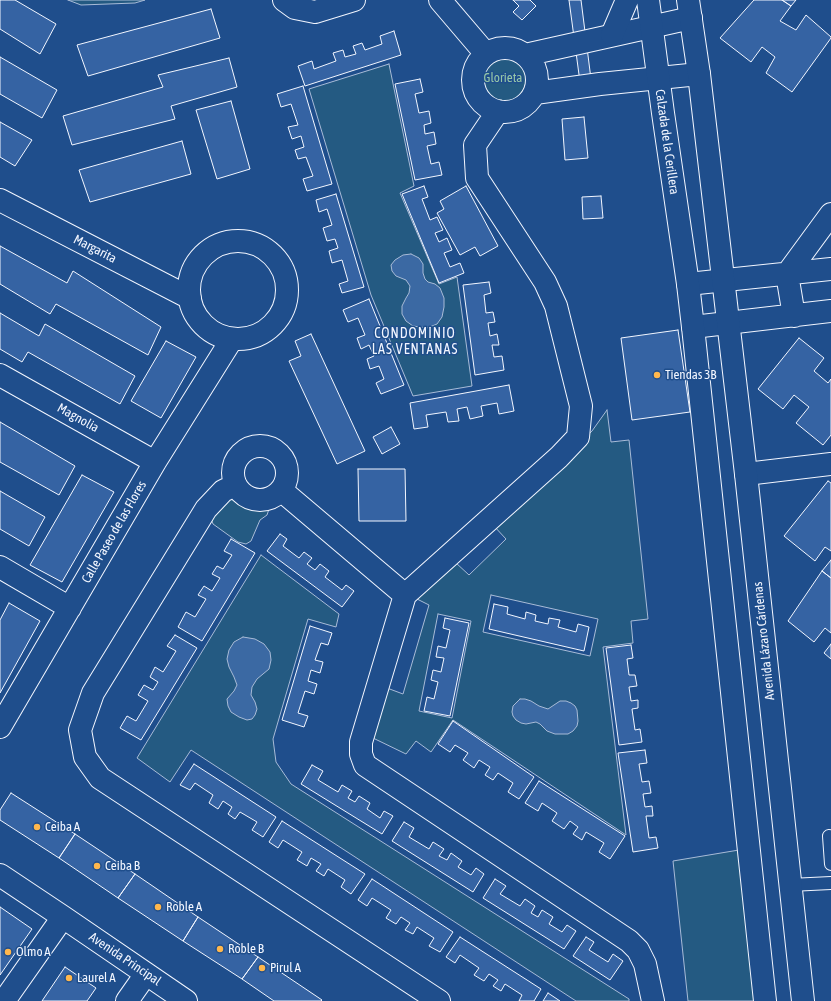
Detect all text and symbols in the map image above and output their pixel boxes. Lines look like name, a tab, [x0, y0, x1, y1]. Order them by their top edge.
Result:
park label: Glorieta	[484, 70, 522, 86]
street label: Calzada de la Cerillera	[652, 88, 682, 196]
street label: Margarita	[71, 232, 119, 266]
district label: CONDOMINIO LAS VENTANAS	[372, 326, 458, 358]
place label: Tiendas 3B	[665, 367, 716, 383]
marker: Tiendas 3B	[652, 370, 662, 380]
street label: Magnolia	[54, 400, 102, 436]
street label: Calle Paseo de las Flores	[78, 478, 150, 586]
street label: Avenida Lázaro Cárdenas	[750, 581, 778, 701]
place label: Ceiba A	[45, 819, 80, 835]
marker: Ceiba A	[32, 822, 42, 832]
place label: Ceiba B	[105, 858, 140, 874]
marker: Ceiba B	[92, 861, 102, 871]
place label: Roble A	[166, 899, 202, 915]
marker: Roble A	[153, 902, 163, 912]
street label: Avenida Principal	[86, 929, 164, 989]
place label: Roble B	[228, 941, 264, 957]
place label: Olmo A	[16, 944, 51, 960]
marker: Roble B	[215, 944, 225, 954]
marker: Olmo A	[3, 947, 13, 957]
place label: Pirul A	[270, 960, 301, 976]
marker: Pirul A	[257, 963, 267, 973]
place label: Laurel A	[77, 970, 116, 986]
marker: Laurel A	[64, 973, 74, 983]

